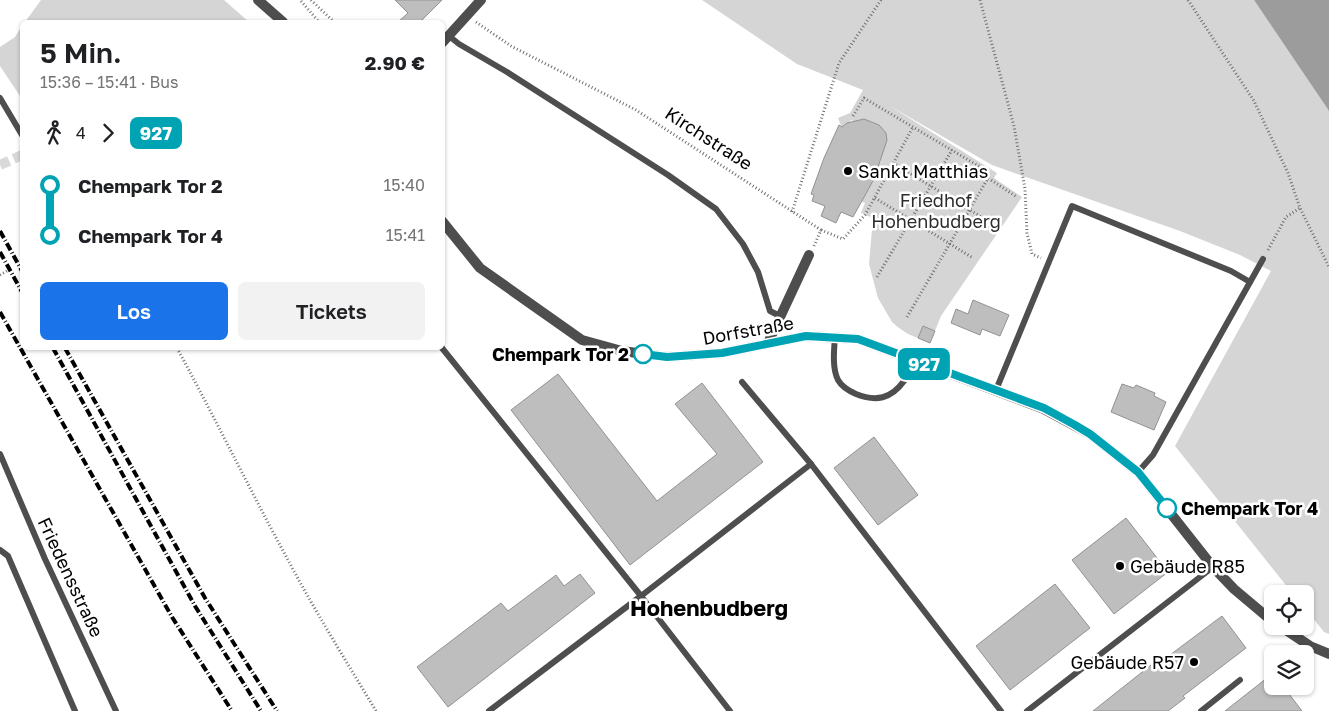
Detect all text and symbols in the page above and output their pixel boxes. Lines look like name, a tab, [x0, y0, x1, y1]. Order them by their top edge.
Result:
text: 5 Min.	[40, 36, 122, 69]
text: 2.90 €	[365, 51, 425, 74]
text: 15:36 – 15:41 · Bus	[40, 72, 178, 92]
street label: Kirchstraße	[661, 102, 757, 174]
icon: walk	[40, 119, 68, 147]
icon: forward	[94, 119, 122, 147]
text: 927	[140, 122, 172, 144]
text: 4	[76, 123, 86, 143]
place label: Sankt Matthias	[858, 160, 988, 182]
marker: Sankt Matthias	[842, 165, 854, 177]
text: Chempark Tor 2	[78, 174, 223, 197]
text: 15:40	[383, 175, 425, 195]
park label: Friedhof Hohenbudberg	[871, 189, 1001, 232]
text: Chempark Tor 4	[78, 224, 223, 247]
text: 15:41	[386, 225, 425, 245]
button: Los	[40, 282, 228, 340]
button: Tickets	[238, 282, 425, 340]
street label: Dorfstraße	[701, 311, 795, 349]
place label: Chempark Tor 2	[492, 343, 629, 365]
marker: Chempark Tor 2	[633, 344, 653, 364]
line badge: 927	[895, 348, 953, 380]
text: 927	[908, 353, 940, 375]
place label: Chempark Tor 4	[1181, 497, 1318, 519]
marker: Chempark Tor 4	[1157, 498, 1177, 518]
street label: Friedensstraße	[34, 514, 108, 640]
place label: Gebäude R85	[1130, 555, 1245, 577]
marker: Gebäude R85	[1114, 560, 1126, 572]
map controls	[1264, 585, 1314, 695]
button: locate	[1264, 585, 1314, 635]
district label: Hohenbudberg	[630, 594, 788, 621]
button: layers	[1264, 645, 1314, 695]
place label: Gebäude R57	[1071, 651, 1184, 673]
marker: Gebäude R57	[1188, 656, 1200, 668]

